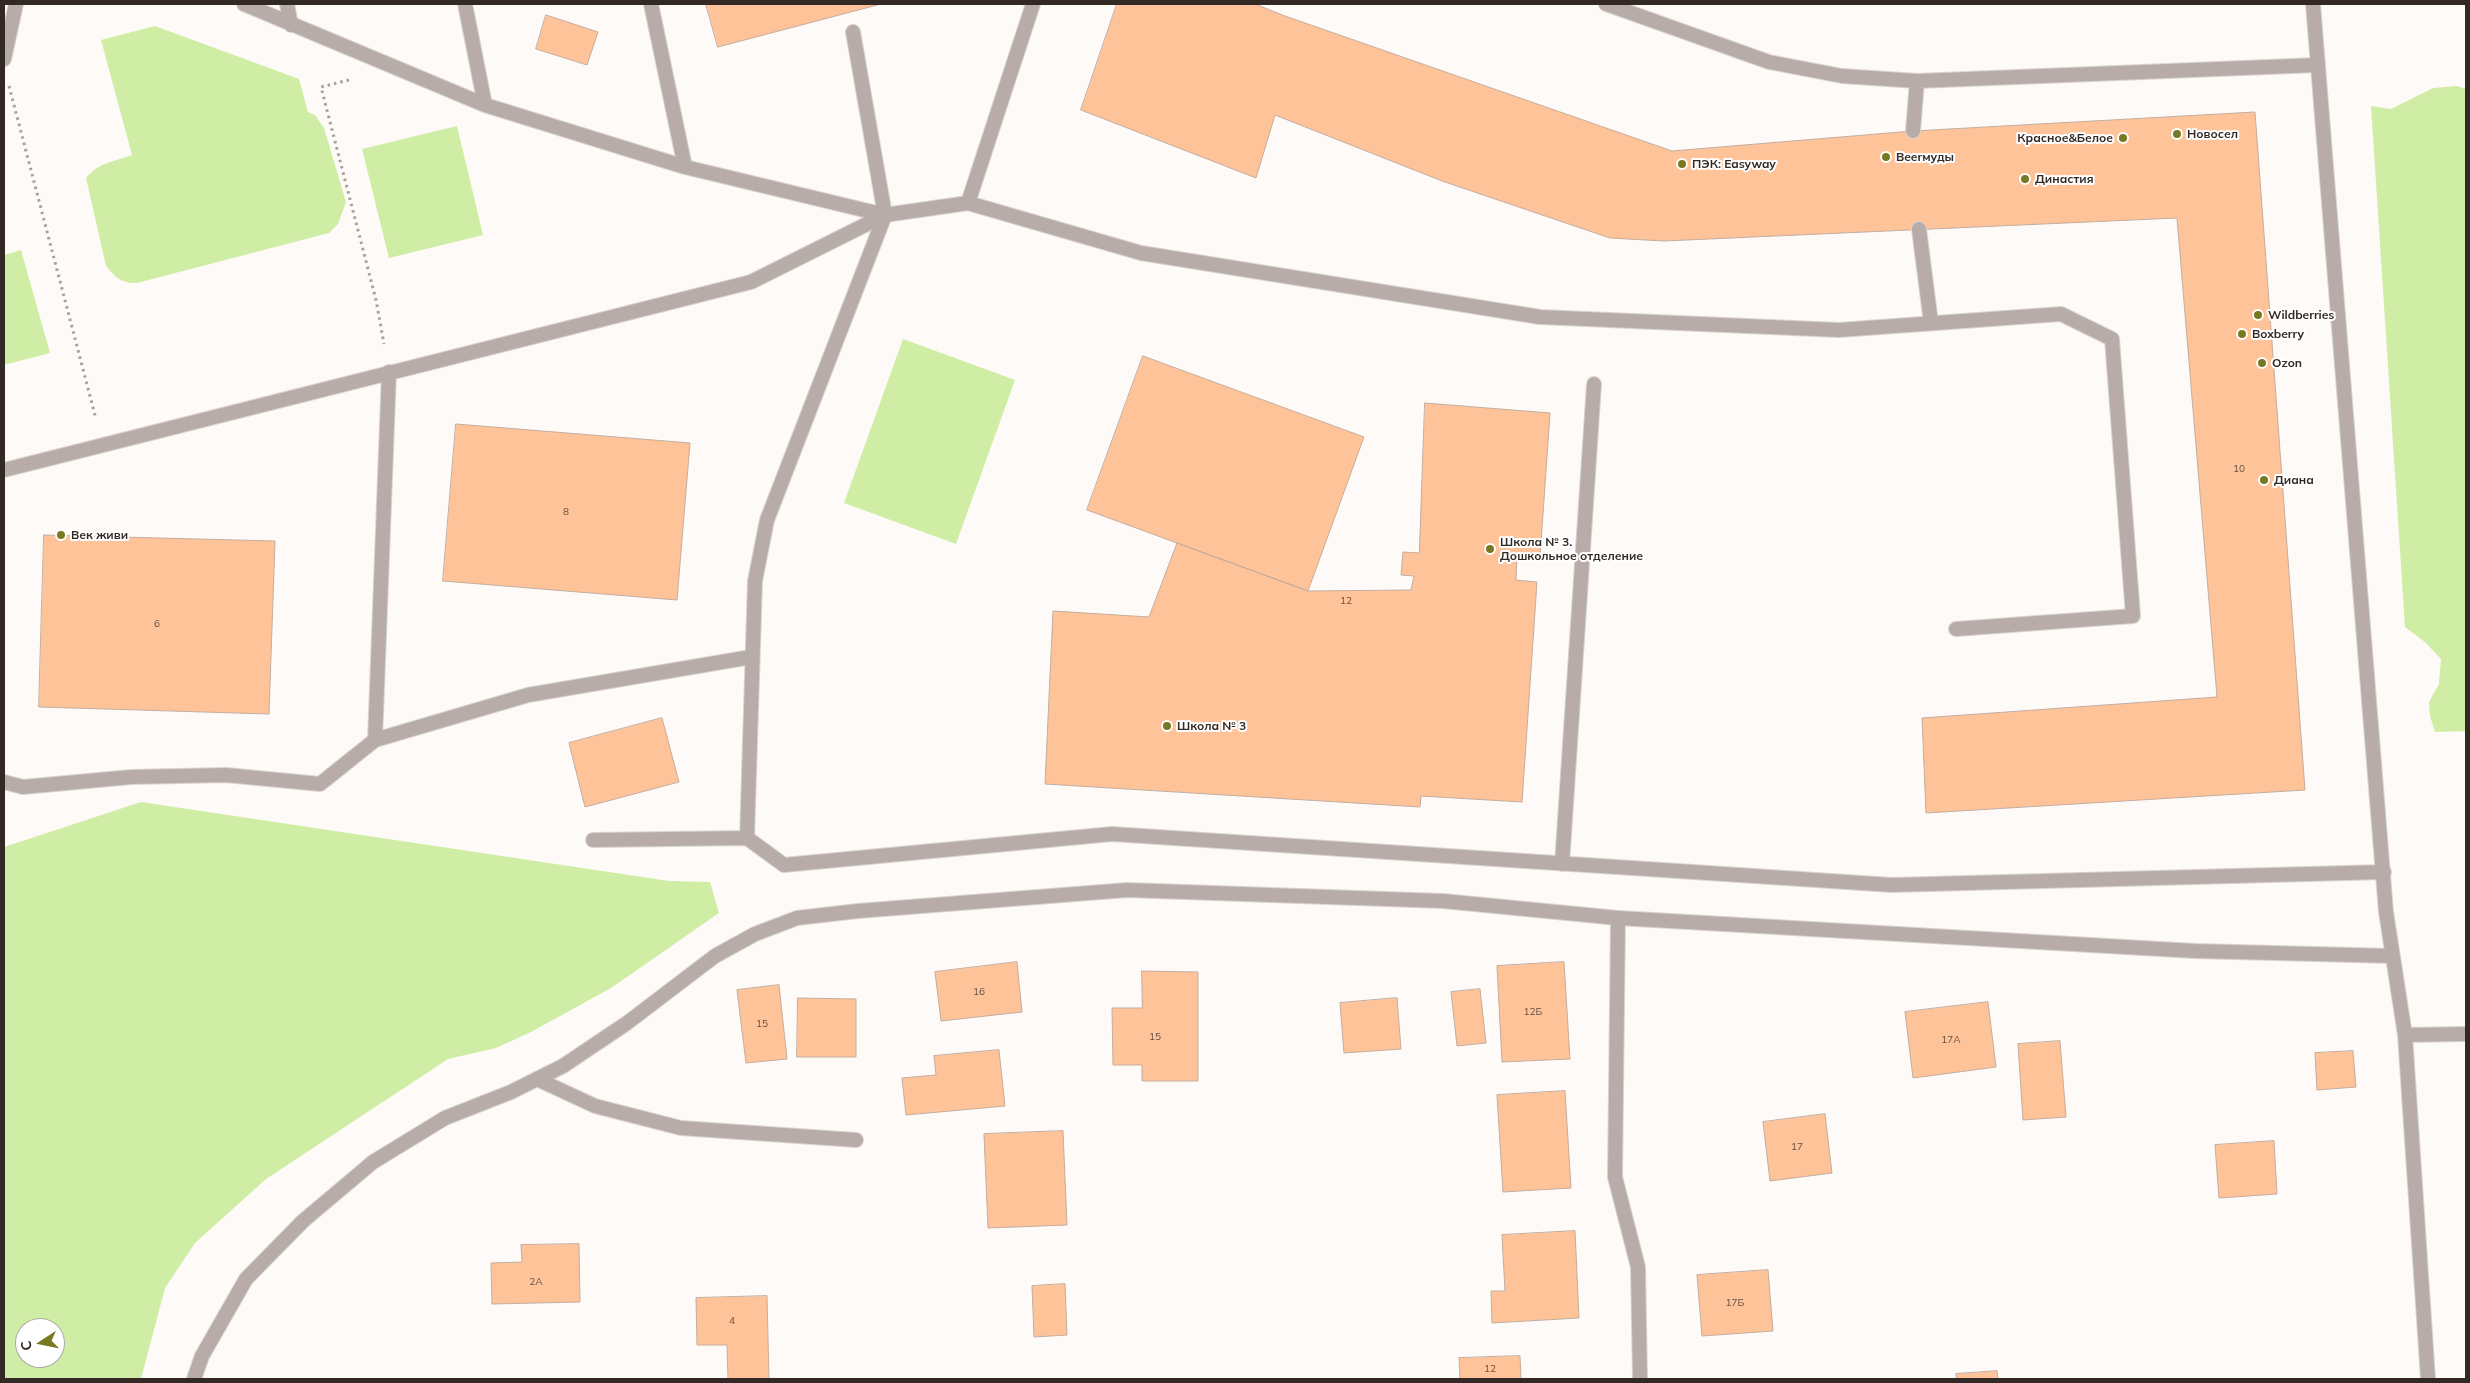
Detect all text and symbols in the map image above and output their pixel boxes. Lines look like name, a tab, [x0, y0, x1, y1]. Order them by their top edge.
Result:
place label: Новосел	[2187, 127, 2238, 141]
marker: Новосел	[2171, 128, 2183, 140]
place label: Красное&Белое	[2017, 131, 2113, 145]
marker: Красное&Белое	[2117, 132, 2129, 144]
place label: Beerмуды	[1896, 150, 1954, 164]
marker: Beerмуды	[1880, 151, 1892, 163]
place label: ПЭК: Easyway	[1692, 157, 1776, 171]
marker: ПЭК: Easyway	[1676, 158, 1688, 170]
place label: Династия	[2035, 172, 2094, 186]
marker: Династия	[2019, 173, 2031, 185]
place label: Wildberries	[2268, 308, 2334, 322]
marker: Wildberries	[2252, 309, 2264, 321]
place label: Boxberry	[2252, 327, 2304, 341]
marker: Boxberry	[2236, 328, 2248, 340]
place label: Ozon	[2272, 356, 2302, 370]
marker: Ozon	[2256, 357, 2268, 369]
house number: 10	[2233, 463, 2245, 475]
place label: Диана	[2274, 473, 2314, 487]
marker: Диана	[2258, 474, 2270, 486]
house number: 8	[563, 506, 569, 518]
place label: Век живи	[71, 528, 128, 542]
marker: Век живи	[55, 529, 67, 541]
place label: Школа № 3. Дошкольное отделение	[1500, 535, 1643, 563]
marker: Школа № 3. Дошкольное отделение	[1484, 543, 1496, 555]
house number: 12	[1340, 595, 1352, 607]
house number: 6	[154, 618, 160, 630]
place label: Школа № 3	[1177, 719, 1246, 733]
marker: Школа № 3	[1161, 720, 1173, 732]
house number: 16	[973, 986, 985, 998]
house number: 12Б	[1524, 1006, 1542, 1018]
house number: 15	[756, 1018, 768, 1030]
house number: 15	[1149, 1031, 1161, 1043]
house number: 17А	[1941, 1034, 1961, 1046]
house number: 17	[1791, 1141, 1803, 1153]
house number: 2А	[529, 1276, 543, 1288]
house number: 17Б	[1726, 1297, 1744, 1309]
house number: 4	[729, 1315, 735, 1327]
north arrow	[15, 1318, 65, 1368]
text: С	[17, 1339, 36, 1352]
house number: 12	[1484, 1363, 1496, 1375]

